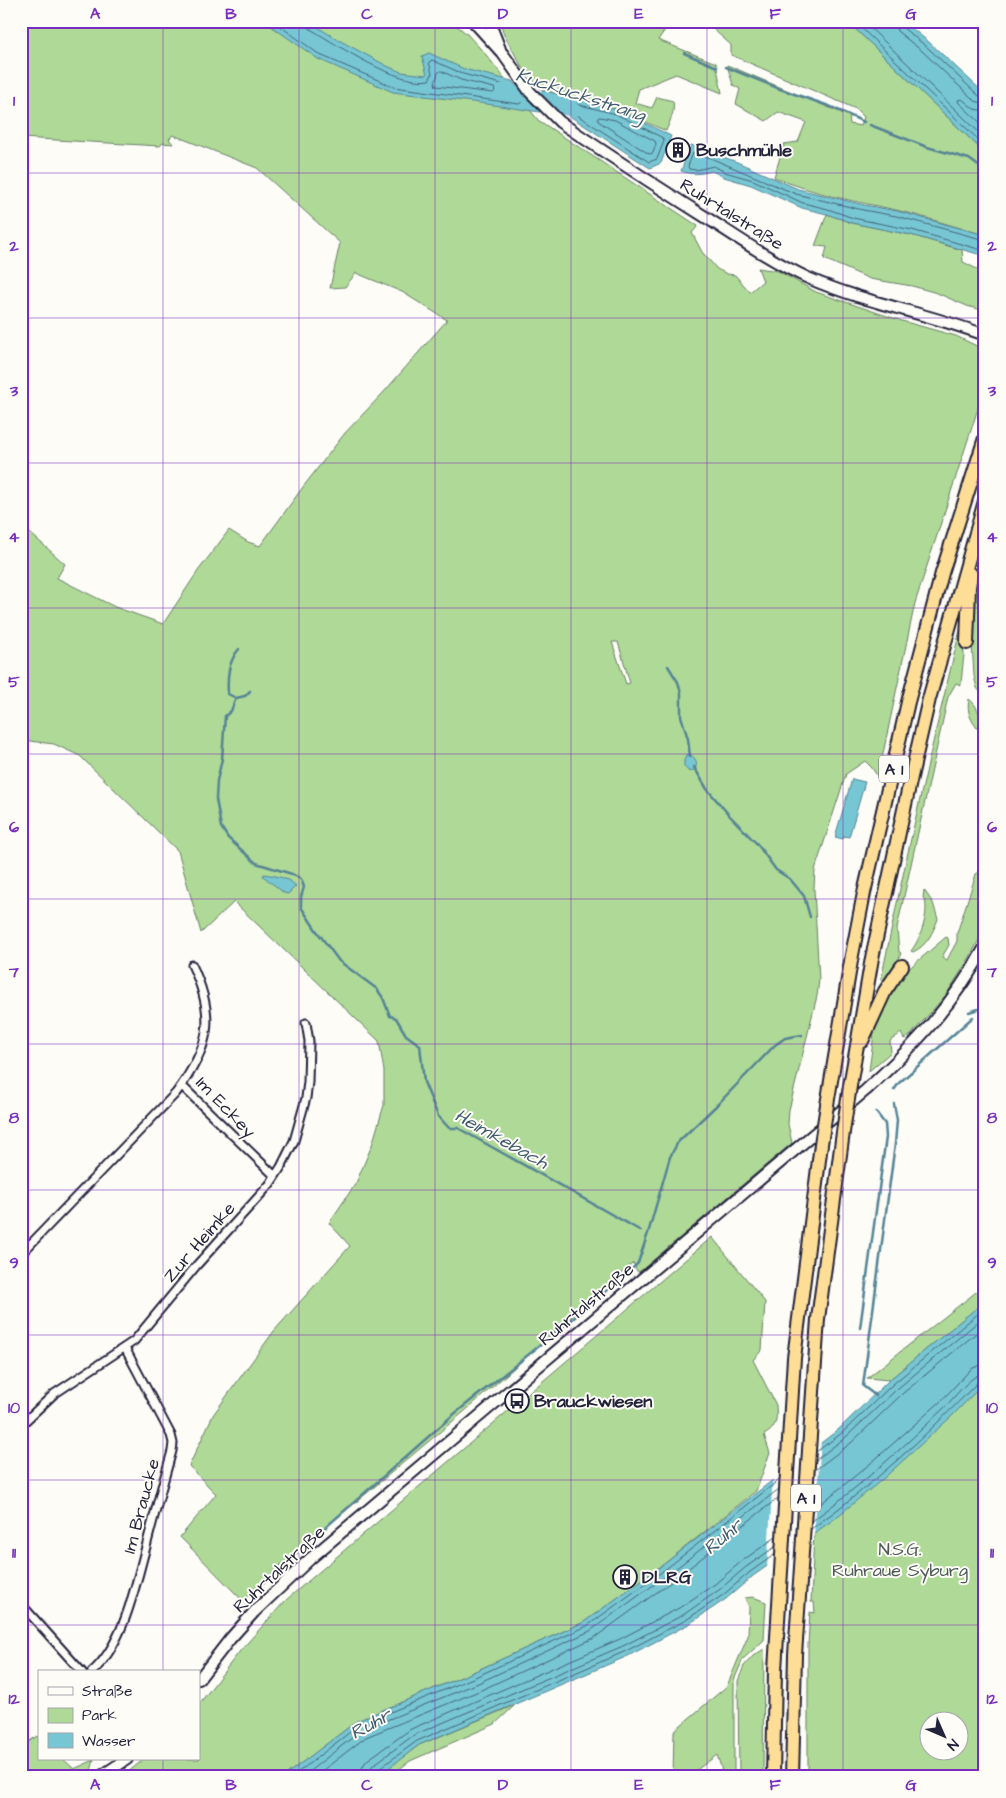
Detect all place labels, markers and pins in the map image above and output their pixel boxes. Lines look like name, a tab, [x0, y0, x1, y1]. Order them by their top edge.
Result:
building icon: Buschmühle	[665, 137, 691, 163]
place label: Buschmühle	[696, 138, 792, 163]
bus stop icon: Brauckwiesen	[504, 1388, 530, 1414]
place label: Brauckwiesen	[534, 1389, 652, 1414]
building icon: DLRG	[612, 1564, 638, 1590]
place label: DLRG	[642, 1565, 692, 1590]

